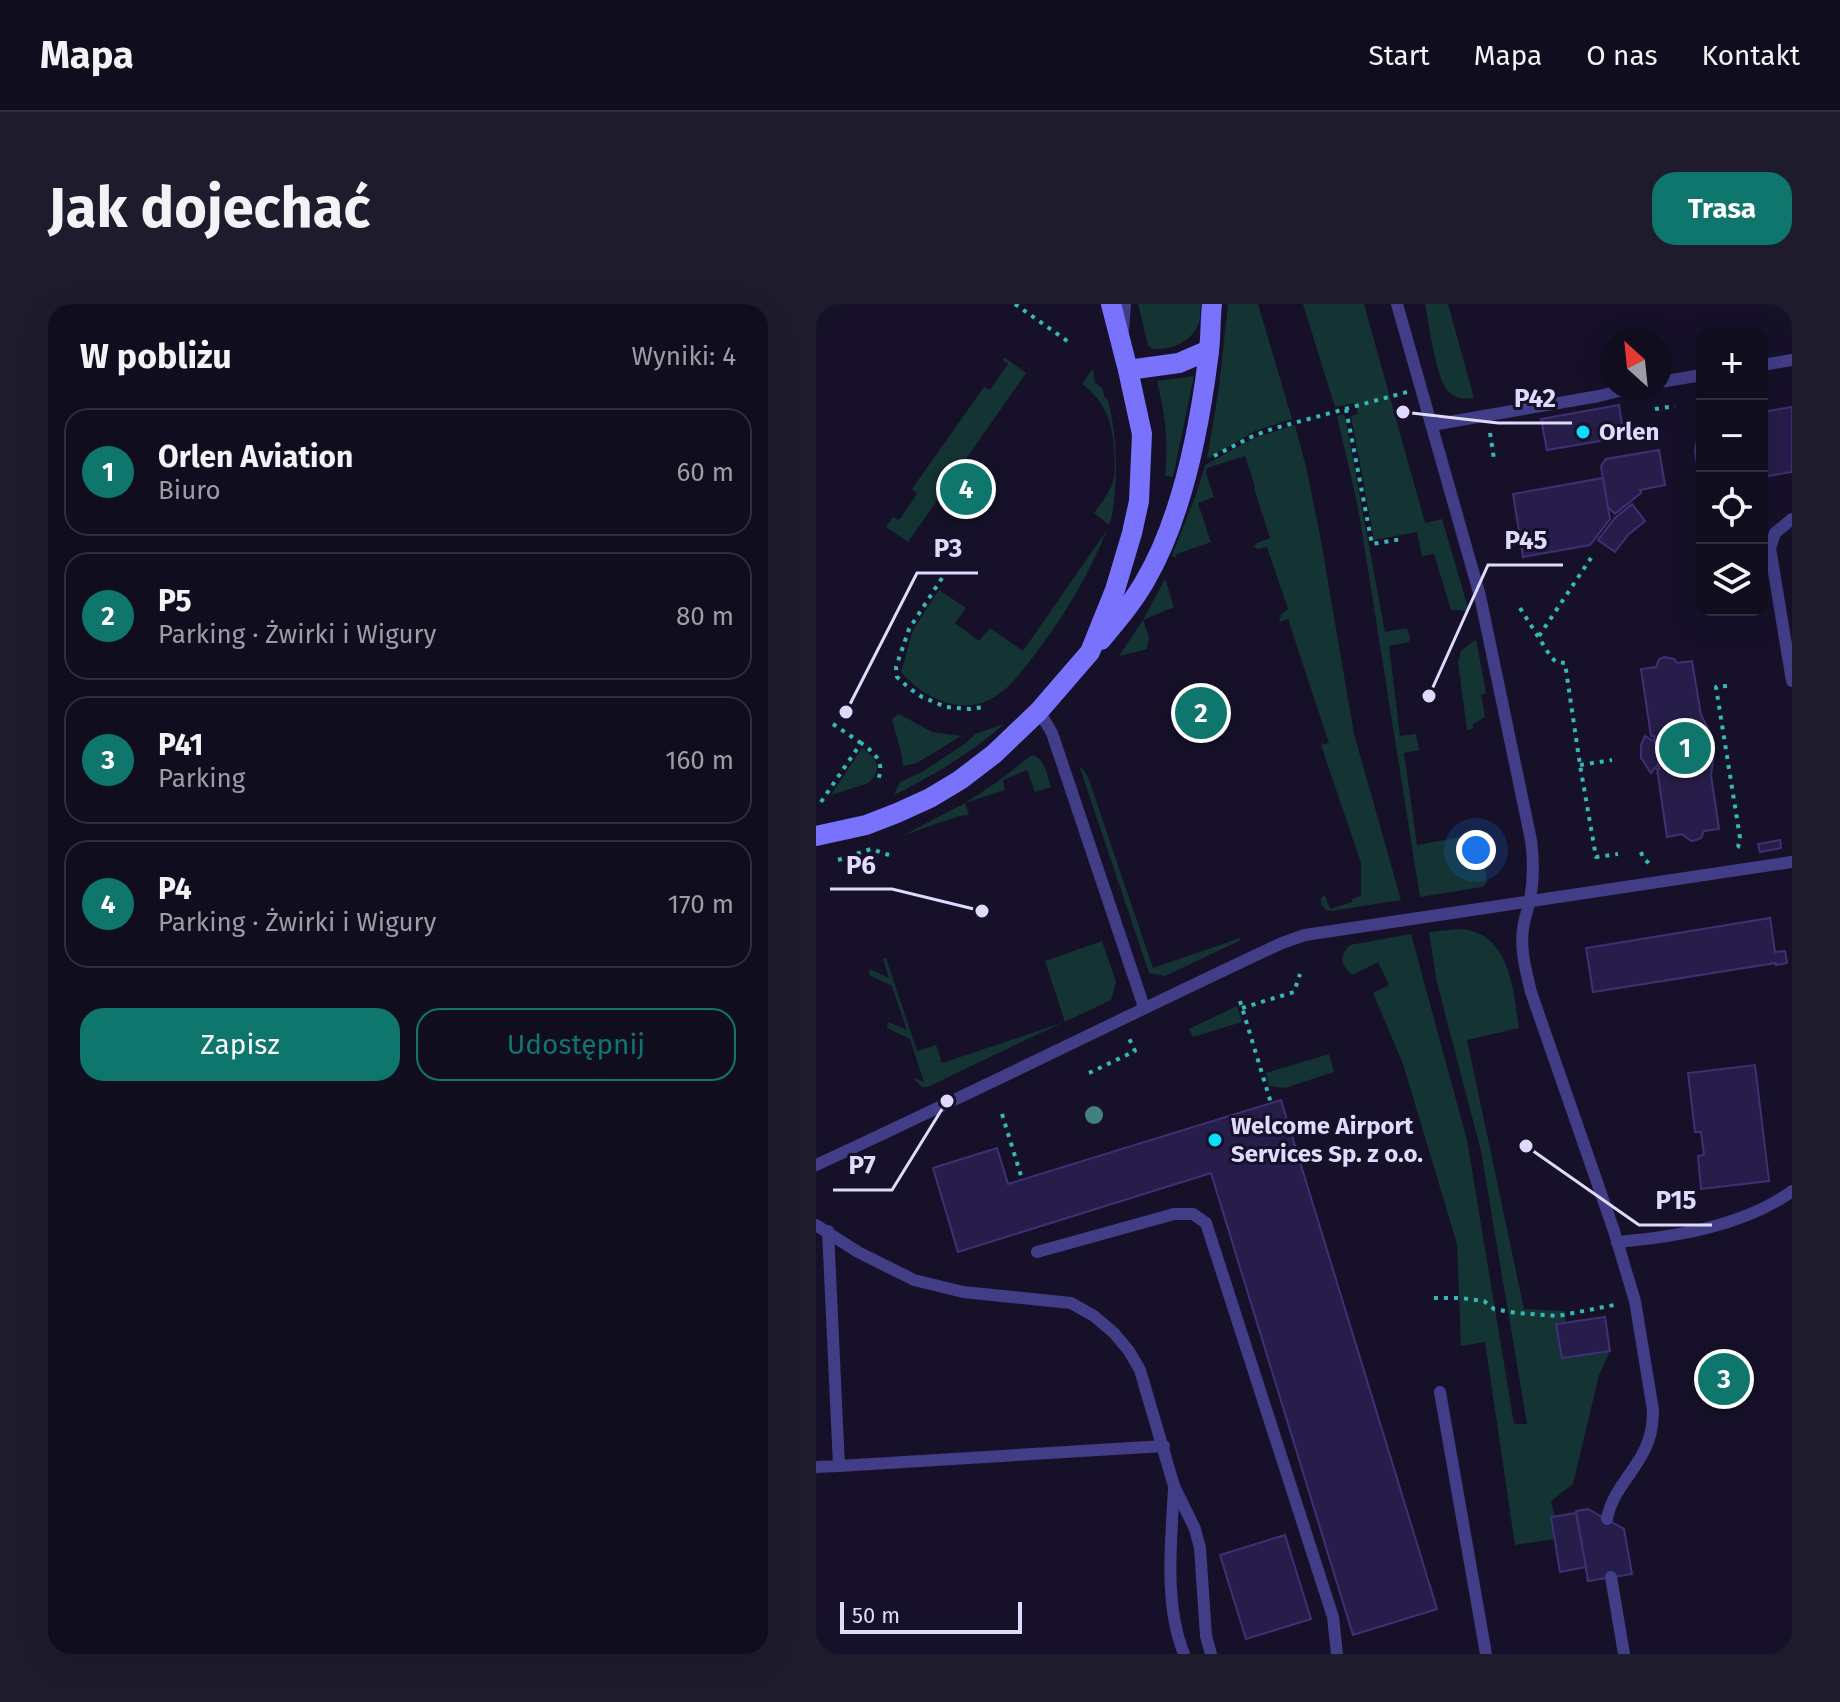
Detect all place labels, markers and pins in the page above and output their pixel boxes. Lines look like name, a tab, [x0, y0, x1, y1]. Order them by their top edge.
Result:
callout: P42	[1498, 373, 1572, 423]
place label: Orlen	[1599, 418, 1659, 446]
marker: Orlen	[1574, 423, 1592, 441]
pin: 4	[940, 459, 992, 519]
callout: P45	[1488, 515, 1563, 565]
callout: P3	[917, 523, 978, 573]
pin: 2	[1175, 683, 1227, 743]
pin: 1	[1659, 718, 1711, 778]
callout: P6	[830, 839, 892, 889]
place label: Welcome Airport Services Sp. z o.o.	[1231, 1112, 1423, 1168]
marker: Welcome Airport Services Sp. z o.o.	[1206, 1131, 1224, 1149]
callout: P7	[833, 1140, 892, 1190]
callout: P15	[1639, 1175, 1712, 1225]
pin: 3	[1698, 1349, 1750, 1409]

